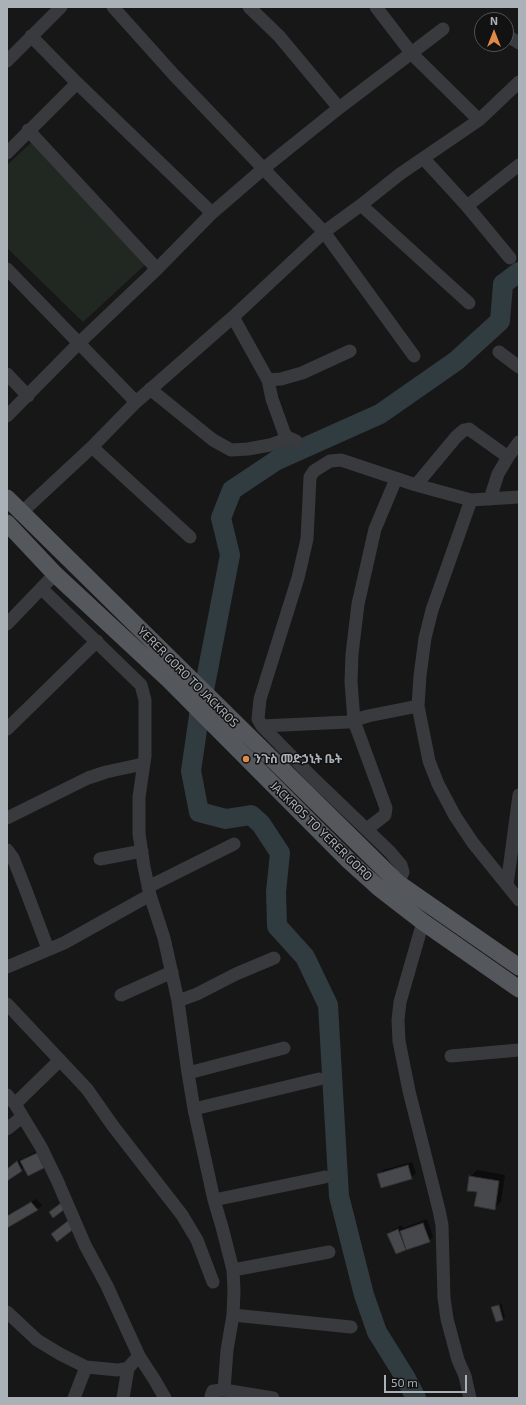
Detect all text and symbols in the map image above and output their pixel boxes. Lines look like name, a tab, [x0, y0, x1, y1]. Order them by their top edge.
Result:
north arrow	[474, 12, 514, 52]
text: N	[490, 14, 498, 27]
street label: YERER GORO TO JACKROS	[135, 624, 241, 730]
place label: ንጉስ መድኃኒት ቤት	[254, 752, 342, 766]
marker: ንጉስ መድኃኒት ቤት	[241, 754, 251, 764]
street label: JACKROS TO YERER GORO	[267, 778, 375, 884]
scale bar	[386, 1367, 469, 1393]
text: 50 m	[391, 1375, 418, 1389]

